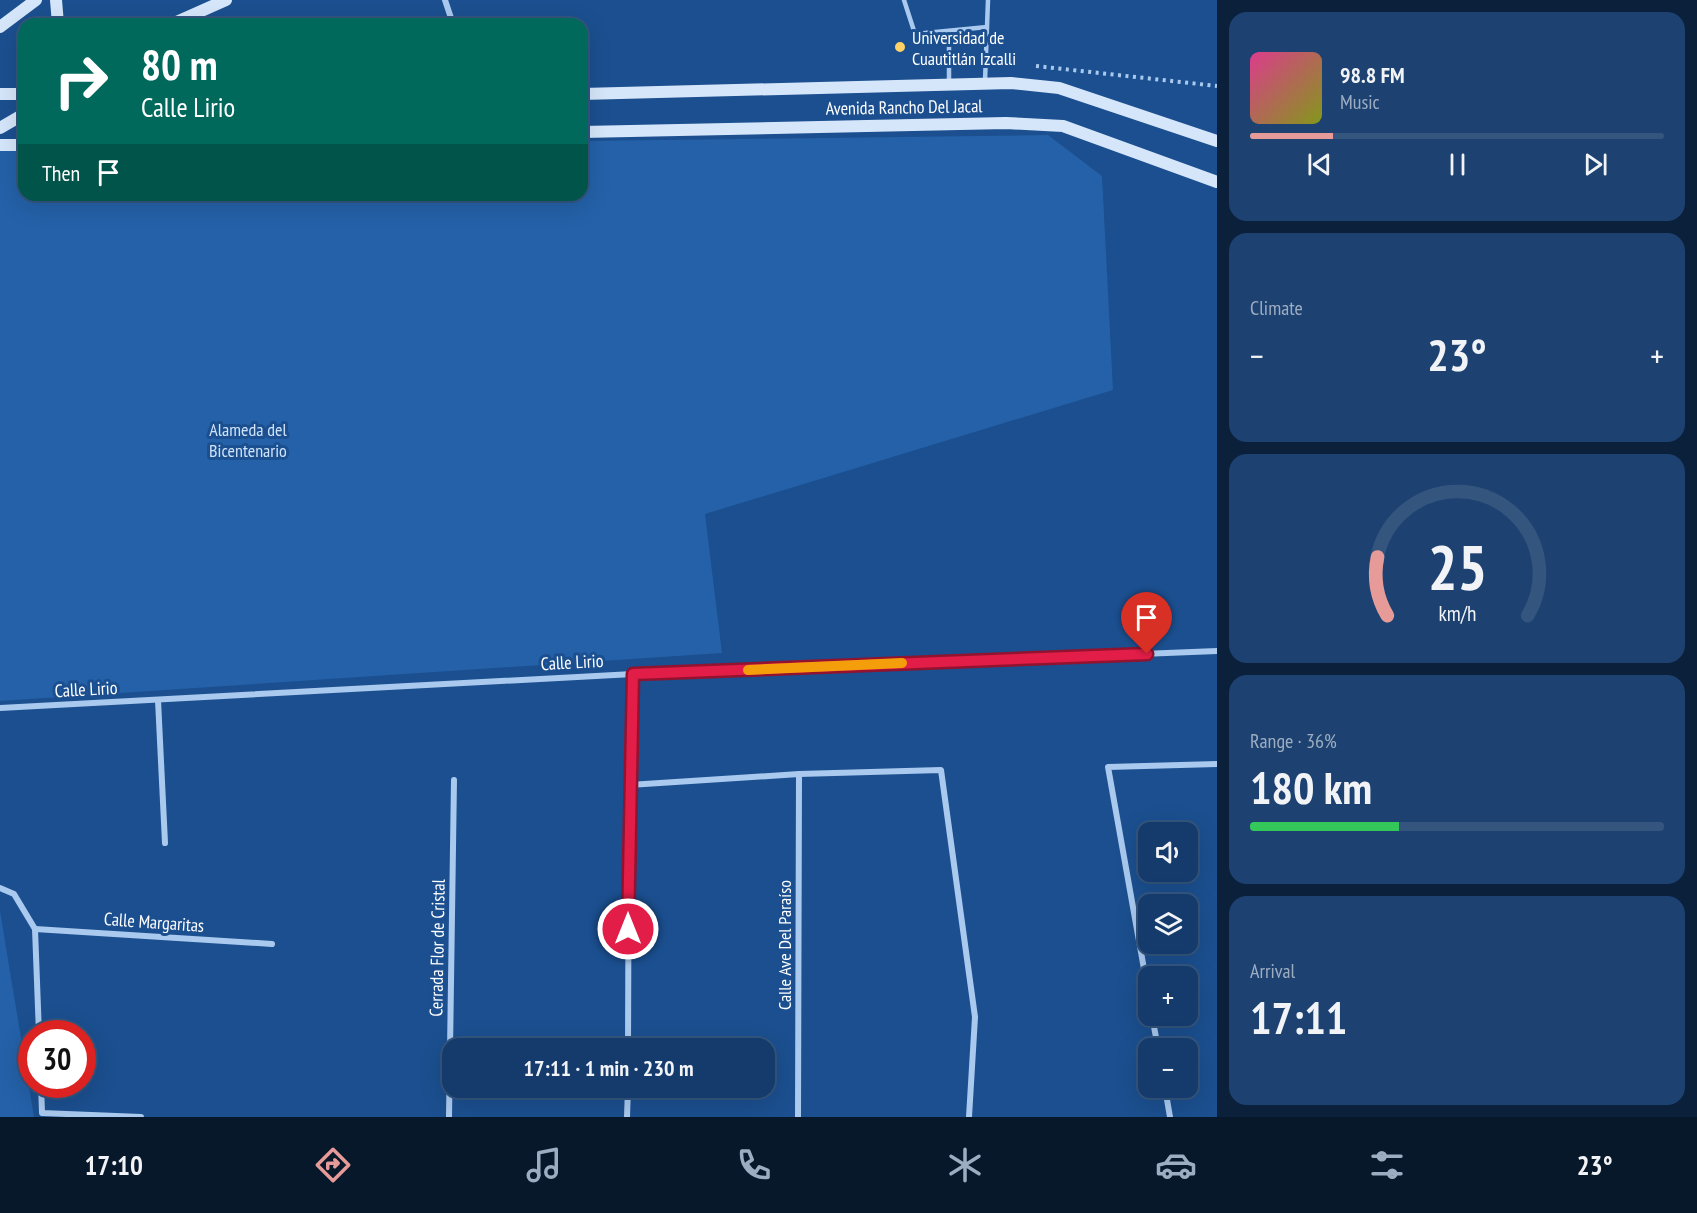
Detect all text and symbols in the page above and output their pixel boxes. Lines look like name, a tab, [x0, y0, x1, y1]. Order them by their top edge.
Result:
place label: Universidad de Cuautitlán Izcalli	[912, 26, 1016, 70]
text: 80 m	[141, 37, 218, 92]
marker: Universidad de Cuautitlán Izcalli	[893, 40, 907, 54]
icon: right	[42, 42, 120, 120]
text: 98.8 FM	[1340, 61, 1405, 89]
text: Music	[1340, 89, 1380, 115]
text: Calle Lirio	[141, 90, 235, 124]
street label: Avenida Rancho Del Jacal	[825, 94, 983, 120]
icon: previous	[1303, 148, 1336, 181]
icon: pause	[1441, 148, 1474, 181]
icon: next	[1579, 148, 1612, 181]
icon: arrive	[92, 156, 125, 189]
text: Then	[42, 159, 80, 187]
text: Climate	[1250, 295, 1303, 321]
text: 23°	[1427, 325, 1487, 383]
text: −	[1250, 334, 1264, 377]
text: +	[1650, 334, 1664, 377]
park label: Alameda del Bicentenario	[209, 418, 287, 462]
text: 25	[1427, 526, 1487, 607]
pin	[1121, 592, 1172, 654]
text: km/h	[1438, 599, 1476, 627]
icon: arrive	[1130, 601, 1163, 634]
street label: Calle Lirio	[540, 649, 604, 675]
street label: Calle Lirio	[54, 676, 118, 702]
text: Range · 36%	[1250, 728, 1337, 754]
text: 180 km	[1250, 758, 1372, 816]
map controls	[1138, 822, 1198, 1098]
button: sound	[1138, 822, 1198, 882]
street label: Cerrada Flor de Cristal	[424, 878, 450, 1017]
street label: Calle Ave Del Paraíso	[773, 880, 796, 1010]
button: layers	[1138, 894, 1198, 954]
position arrow	[596, 897, 660, 961]
street label: Calle Margaritas	[103, 907, 205, 937]
text: Arrival	[1250, 958, 1295, 984]
button: +	[1138, 966, 1198, 1026]
text: 17:11	[1250, 988, 1347, 1046]
speed limit sign: 30	[18, 1020, 96, 1098]
button: −	[1138, 1038, 1198, 1098]
text: 17:11 · 1 min · 230 m	[523, 1054, 694, 1082]
icon: directions	[312, 1144, 354, 1186]
icon: music	[523, 1144, 565, 1186]
icon: phone	[733, 1144, 775, 1186]
icon: climate	[944, 1144, 986, 1186]
icon: car	[1155, 1144, 1197, 1186]
icon: filters	[1366, 1144, 1408, 1186]
text: 17:10	[84, 1148, 143, 1182]
text: 23°	[1577, 1148, 1612, 1182]

